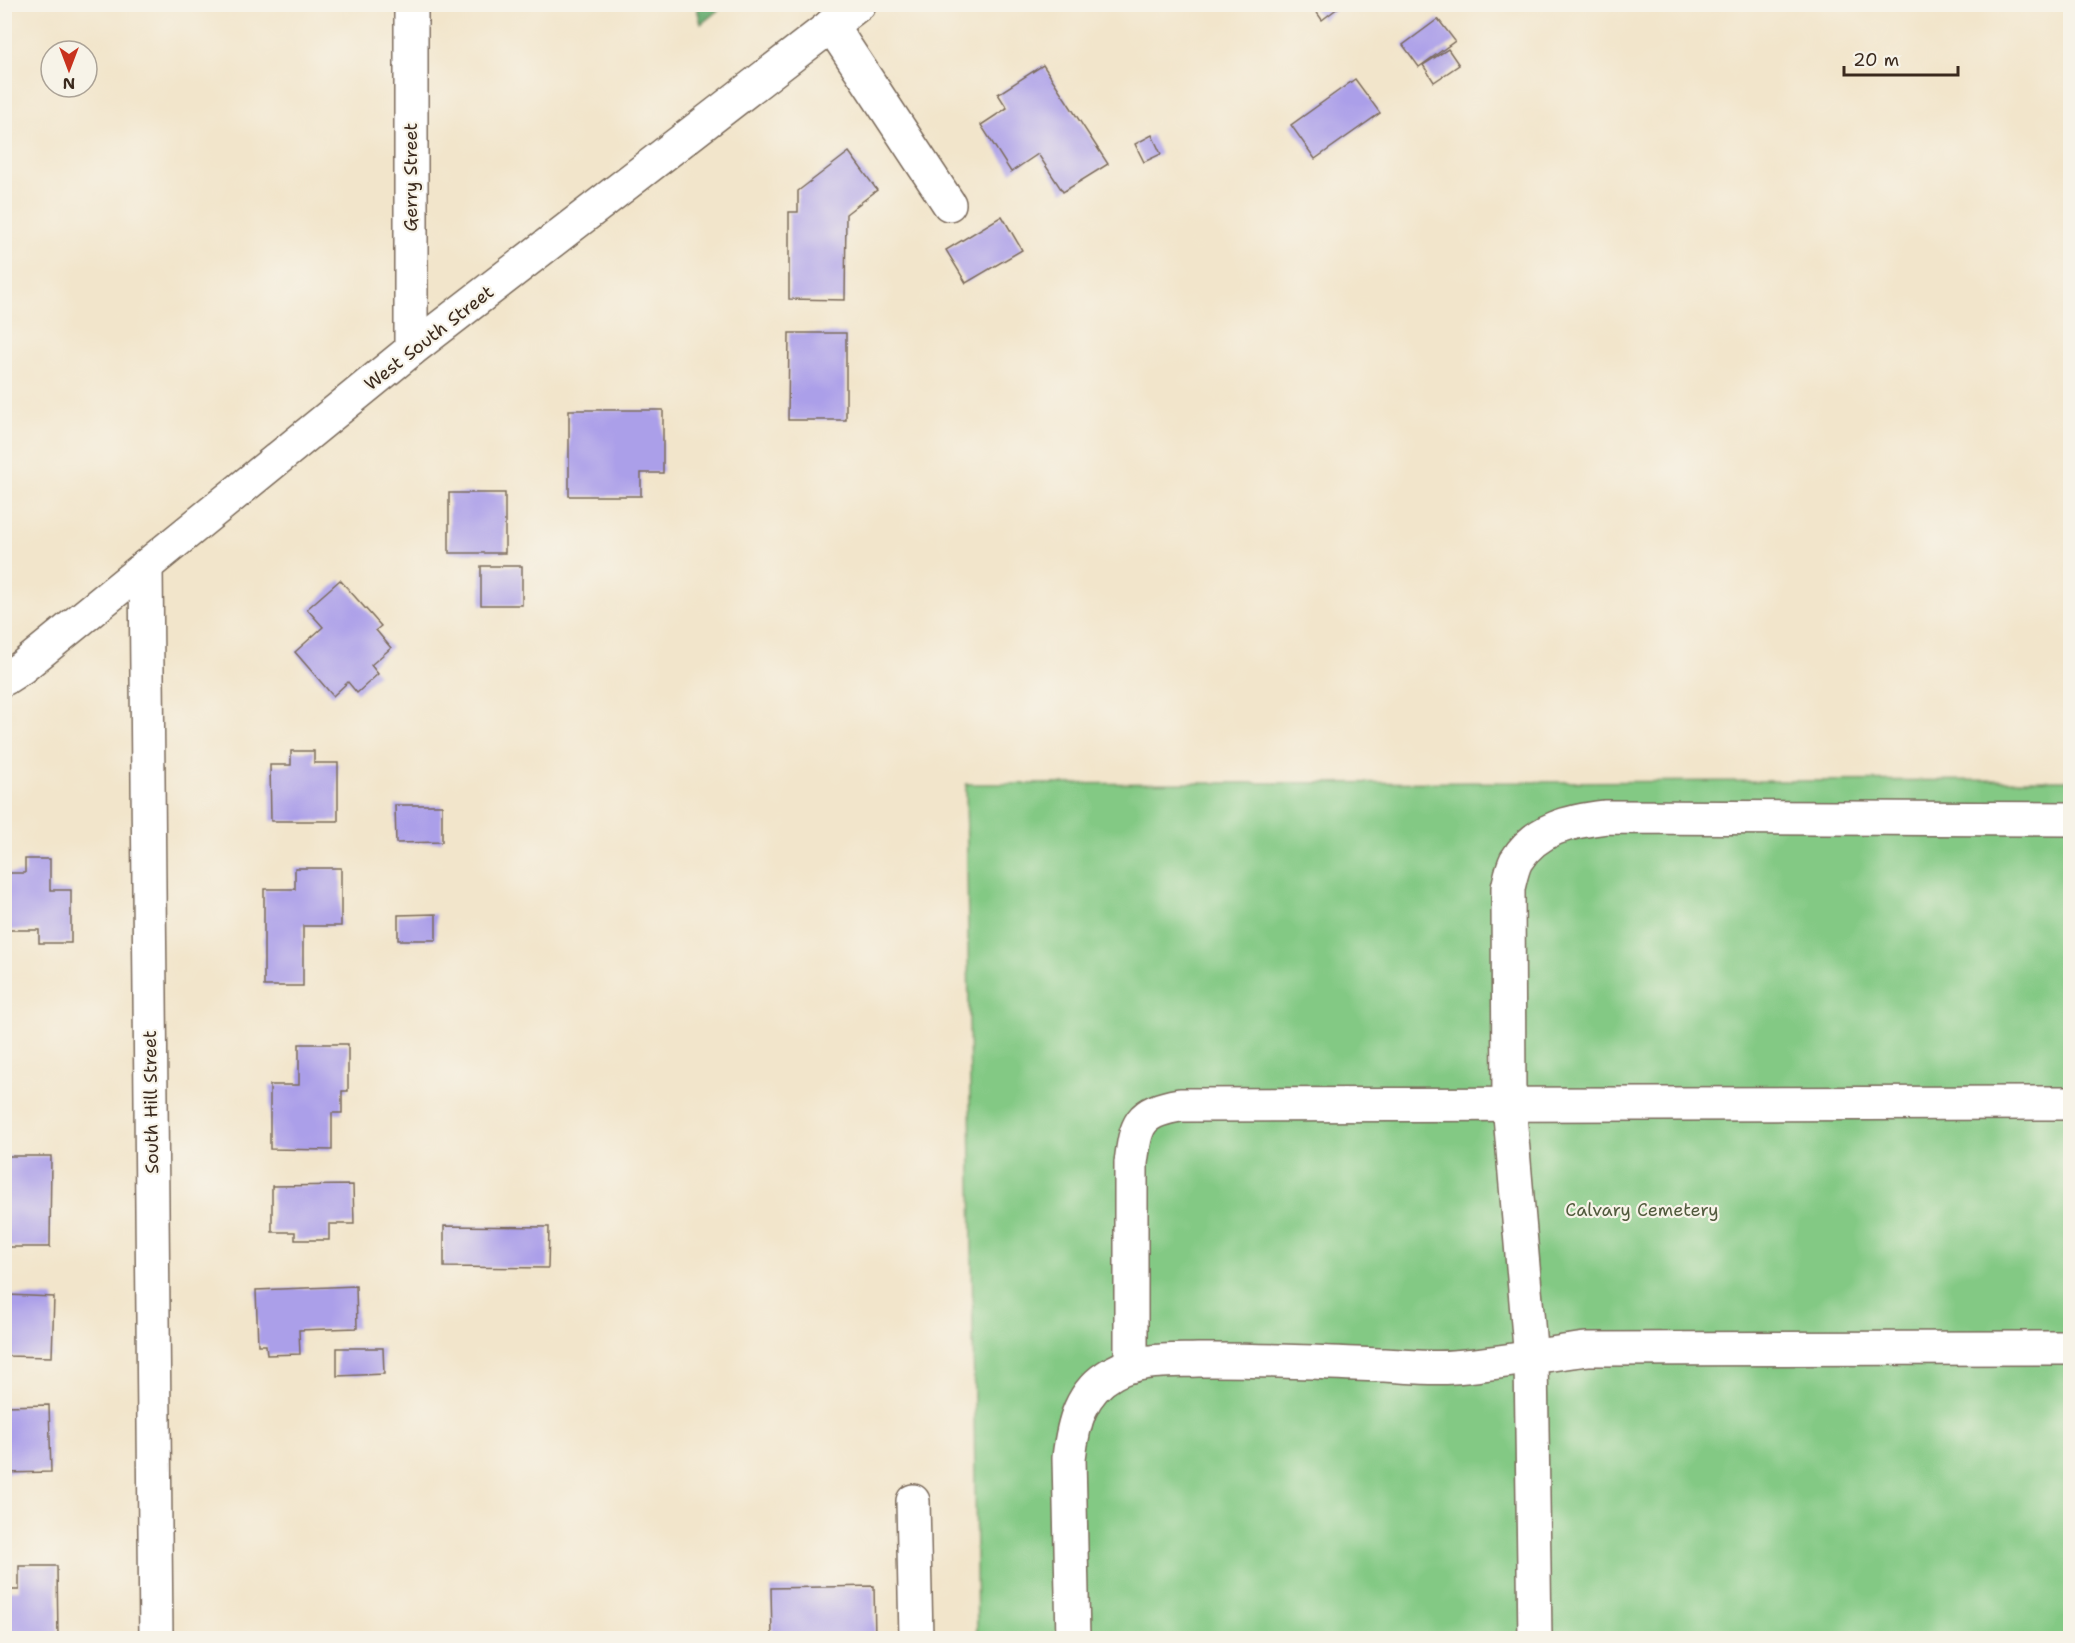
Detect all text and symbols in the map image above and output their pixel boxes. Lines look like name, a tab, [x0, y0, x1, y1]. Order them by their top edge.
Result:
north arrow	[39, 39, 99, 99]
scale bar	[1844, 39, 1958, 77]
text: 20 m	[1853, 48, 1899, 72]
text: N	[63, 73, 75, 94]
street label: Gerry Street	[399, 122, 423, 231]
street label: West South Street	[359, 280, 499, 396]
street label: South Hill Street	[138, 1030, 164, 1174]
park label: Calvary Cemetery	[1565, 1198, 1719, 1222]

